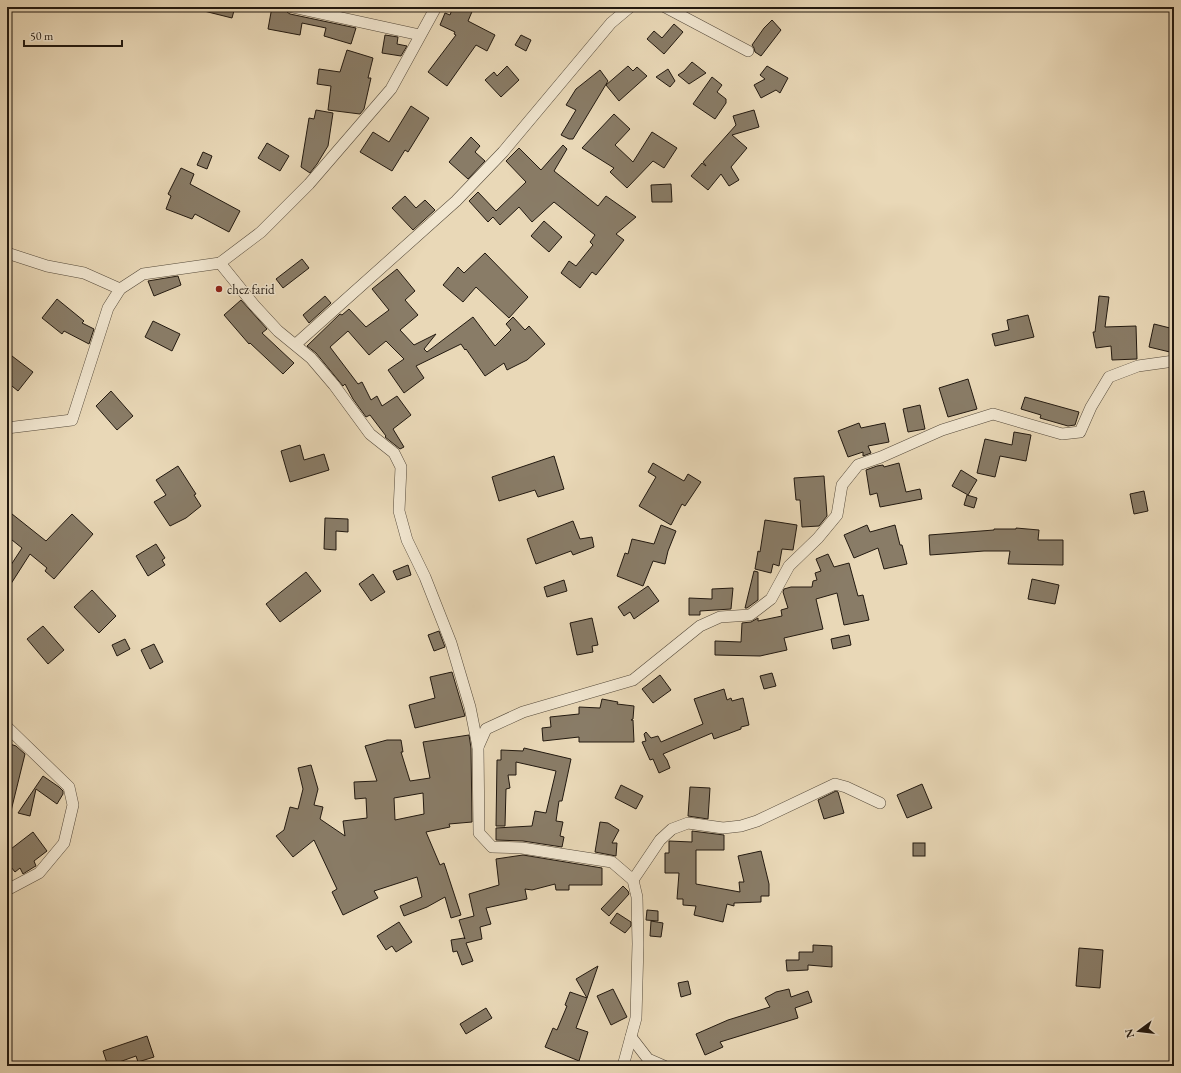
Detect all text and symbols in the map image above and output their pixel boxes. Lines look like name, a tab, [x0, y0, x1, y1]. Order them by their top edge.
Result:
scale bar	[24, 22, 122, 48]
text: 50 m	[30, 28, 54, 44]
place label: chez farid	[227, 281, 275, 298]
marker: chez farid	[214, 284, 224, 294]
north arrow	[1119, 1011, 1159, 1051]
text: N	[1121, 1027, 1137, 1040]

